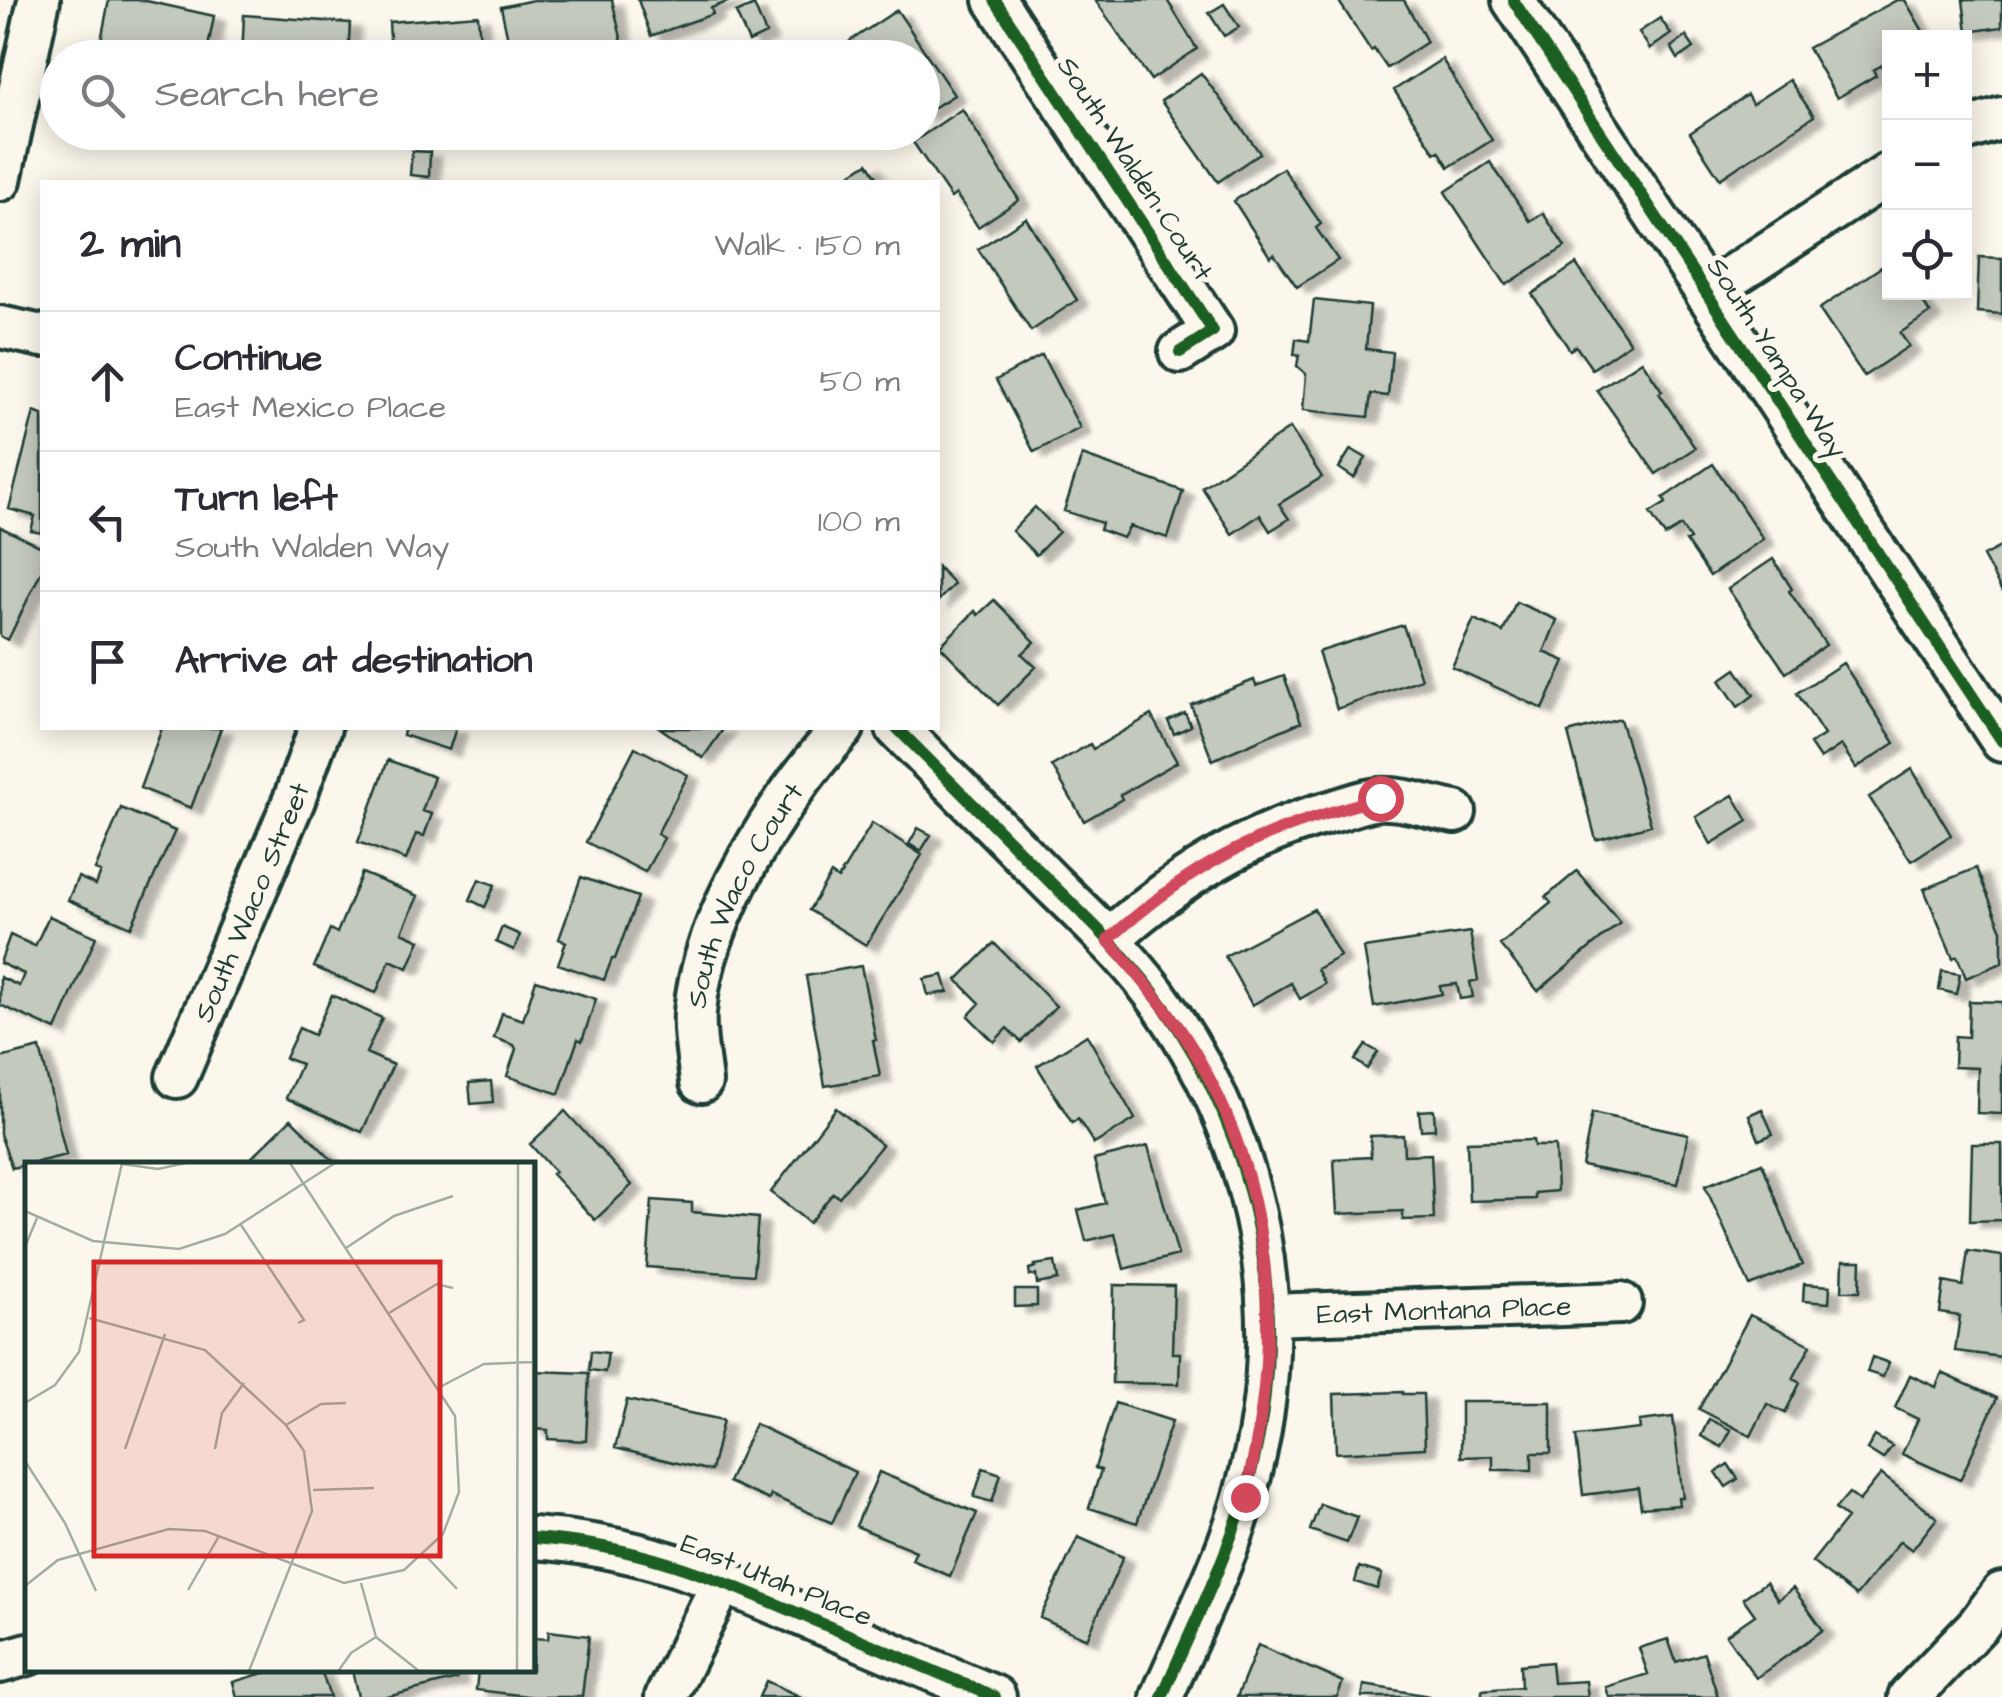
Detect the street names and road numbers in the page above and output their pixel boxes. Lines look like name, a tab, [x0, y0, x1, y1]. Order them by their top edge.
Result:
street label: South Walden Court	[1047, 49, 1222, 289]
street label: South Yampa Way	[1695, 250, 1856, 467]
street label: South Waco Court	[677, 774, 814, 1011]
street label: South Waco Street	[185, 777, 320, 1028]
street label: East Montana Place	[1316, 1287, 1572, 1334]
street label: East Utah Place	[675, 1524, 878, 1637]

